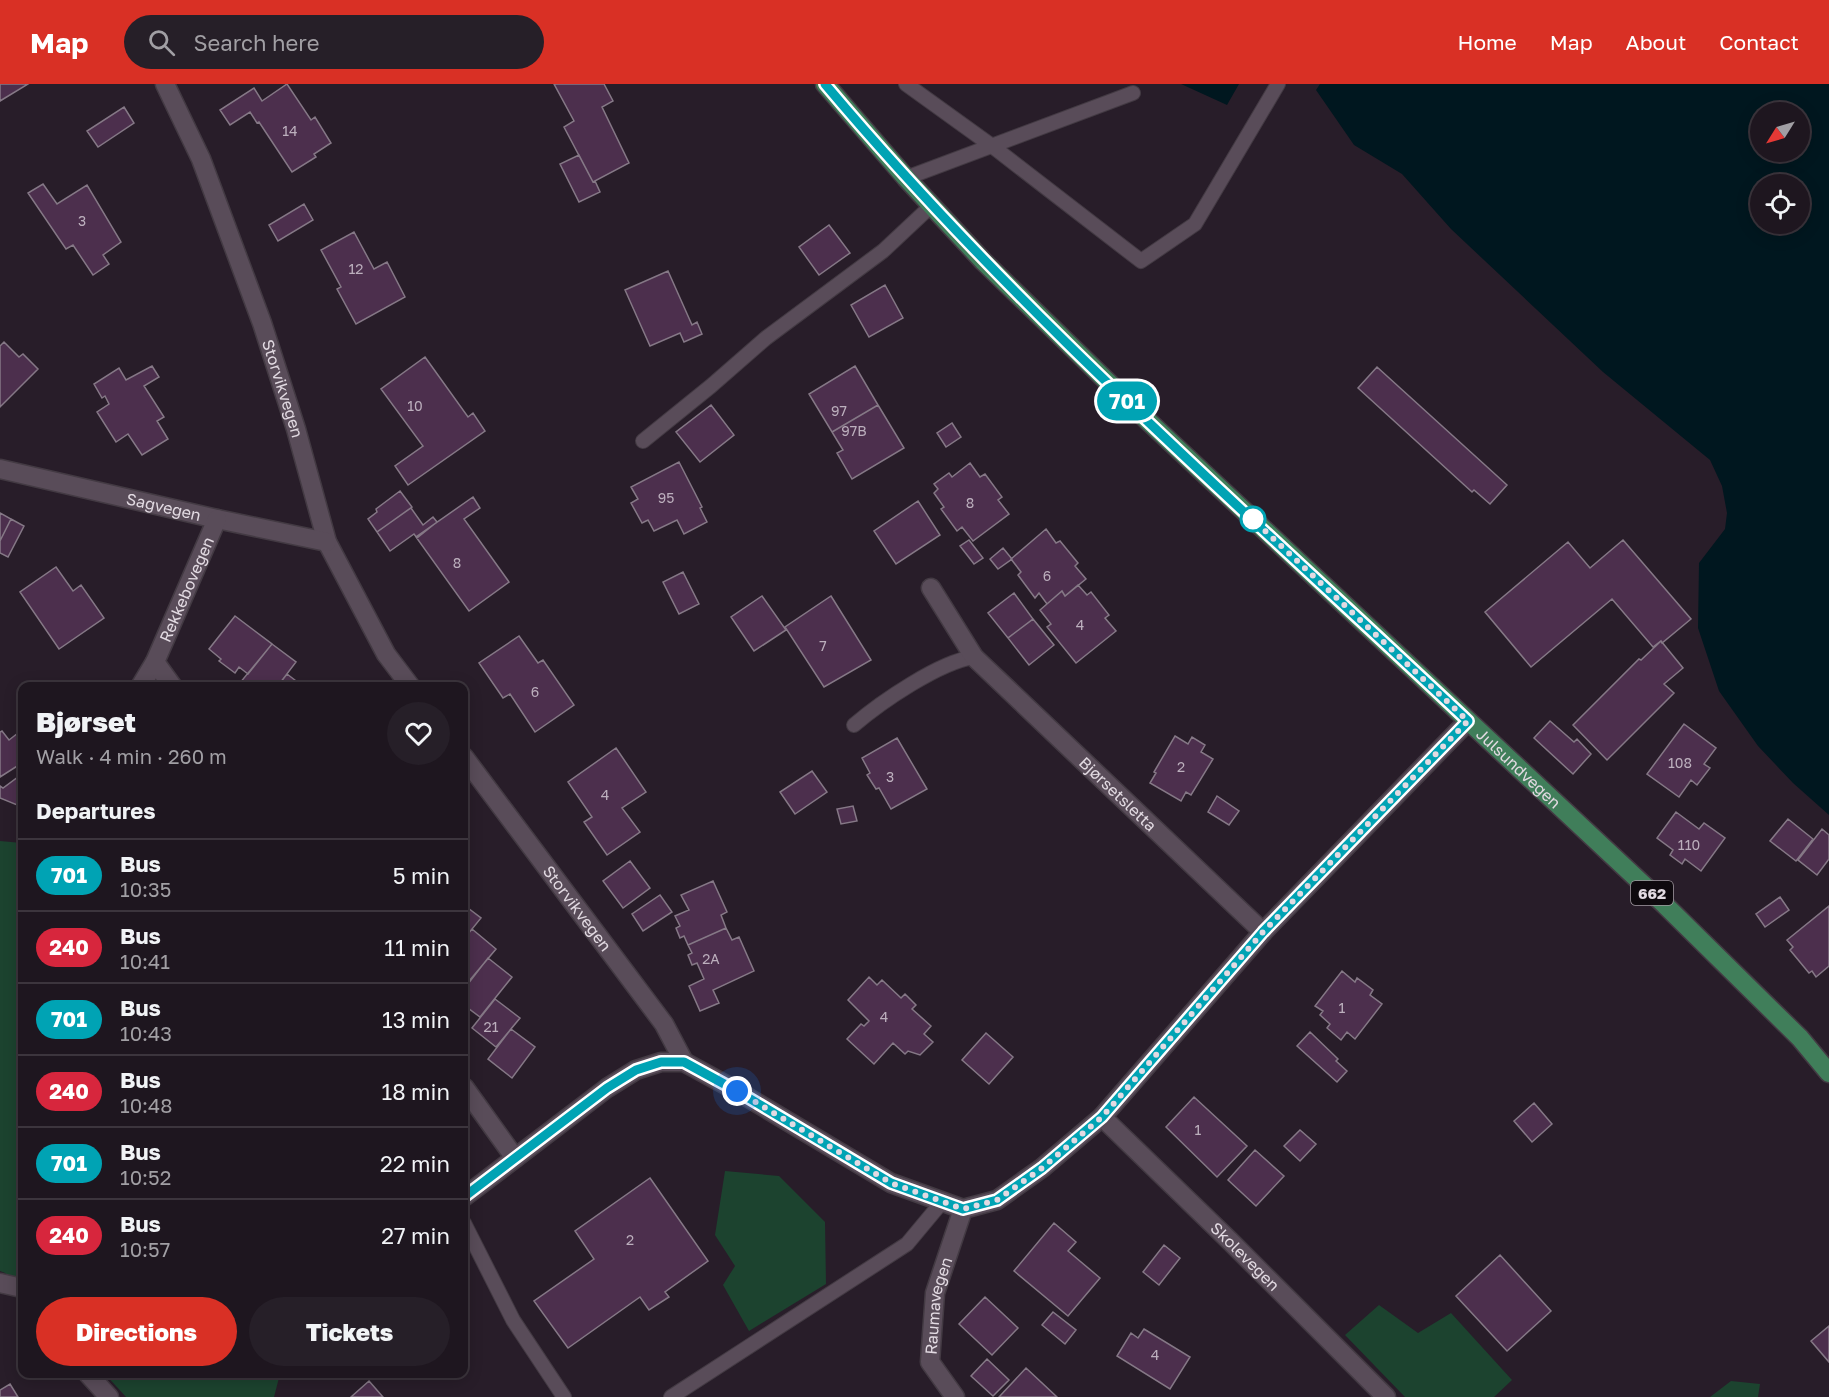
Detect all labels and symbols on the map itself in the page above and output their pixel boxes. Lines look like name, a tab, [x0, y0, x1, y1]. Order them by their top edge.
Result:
north arrow	[1750, 102, 1810, 162]
house number: 14	[282, 122, 298, 139]
house number: 3	[78, 212, 86, 229]
house number: 12	[349, 260, 363, 277]
street label: Storvikvegen	[258, 337, 308, 440]
line badge: 701	[1092, 382, 1162, 420]
house number: 10	[407, 397, 423, 414]
house number: 97	[831, 402, 847, 419]
house number: 97B	[841, 422, 867, 439]
street label: Sagvegen	[124, 488, 203, 525]
house number: 95	[658, 489, 674, 506]
house number: 8	[966, 494, 974, 511]
unlabelled marker	[1240, 506, 1266, 532]
street label: Rekkebovegen	[155, 533, 218, 645]
house number: 8	[453, 554, 461, 571]
house number: 6	[1043, 567, 1051, 584]
house number: 4	[1076, 616, 1084, 633]
house number: 7	[819, 637, 827, 654]
house number: 6	[531, 683, 539, 700]
street label: Julsundvegen	[1472, 724, 1565, 812]
street label: Bjørsetsletta	[1075, 752, 1161, 836]
house number: 108	[1668, 754, 1692, 771]
house number: 2	[1177, 758, 1185, 775]
house number: 3	[886, 768, 894, 785]
house number: 4	[601, 786, 609, 803]
house number: 110	[1678, 836, 1700, 853]
street label: Storvikvegen	[539, 861, 616, 955]
road number: 662	[1631, 881, 1673, 905]
house number: 2A	[702, 950, 720, 967]
house number: 1	[1339, 999, 1346, 1016]
house number: 4	[880, 1008, 888, 1025]
house number: 21	[484, 1018, 499, 1035]
your location	[722, 1076, 752, 1106]
house number: 1	[1195, 1121, 1202, 1138]
street label: Skolevegen	[1207, 1218, 1284, 1295]
house number: 2	[626, 1231, 634, 1248]
street label: Raumavegen	[921, 1254, 956, 1355]
house number: 4	[1151, 1346, 1159, 1363]

